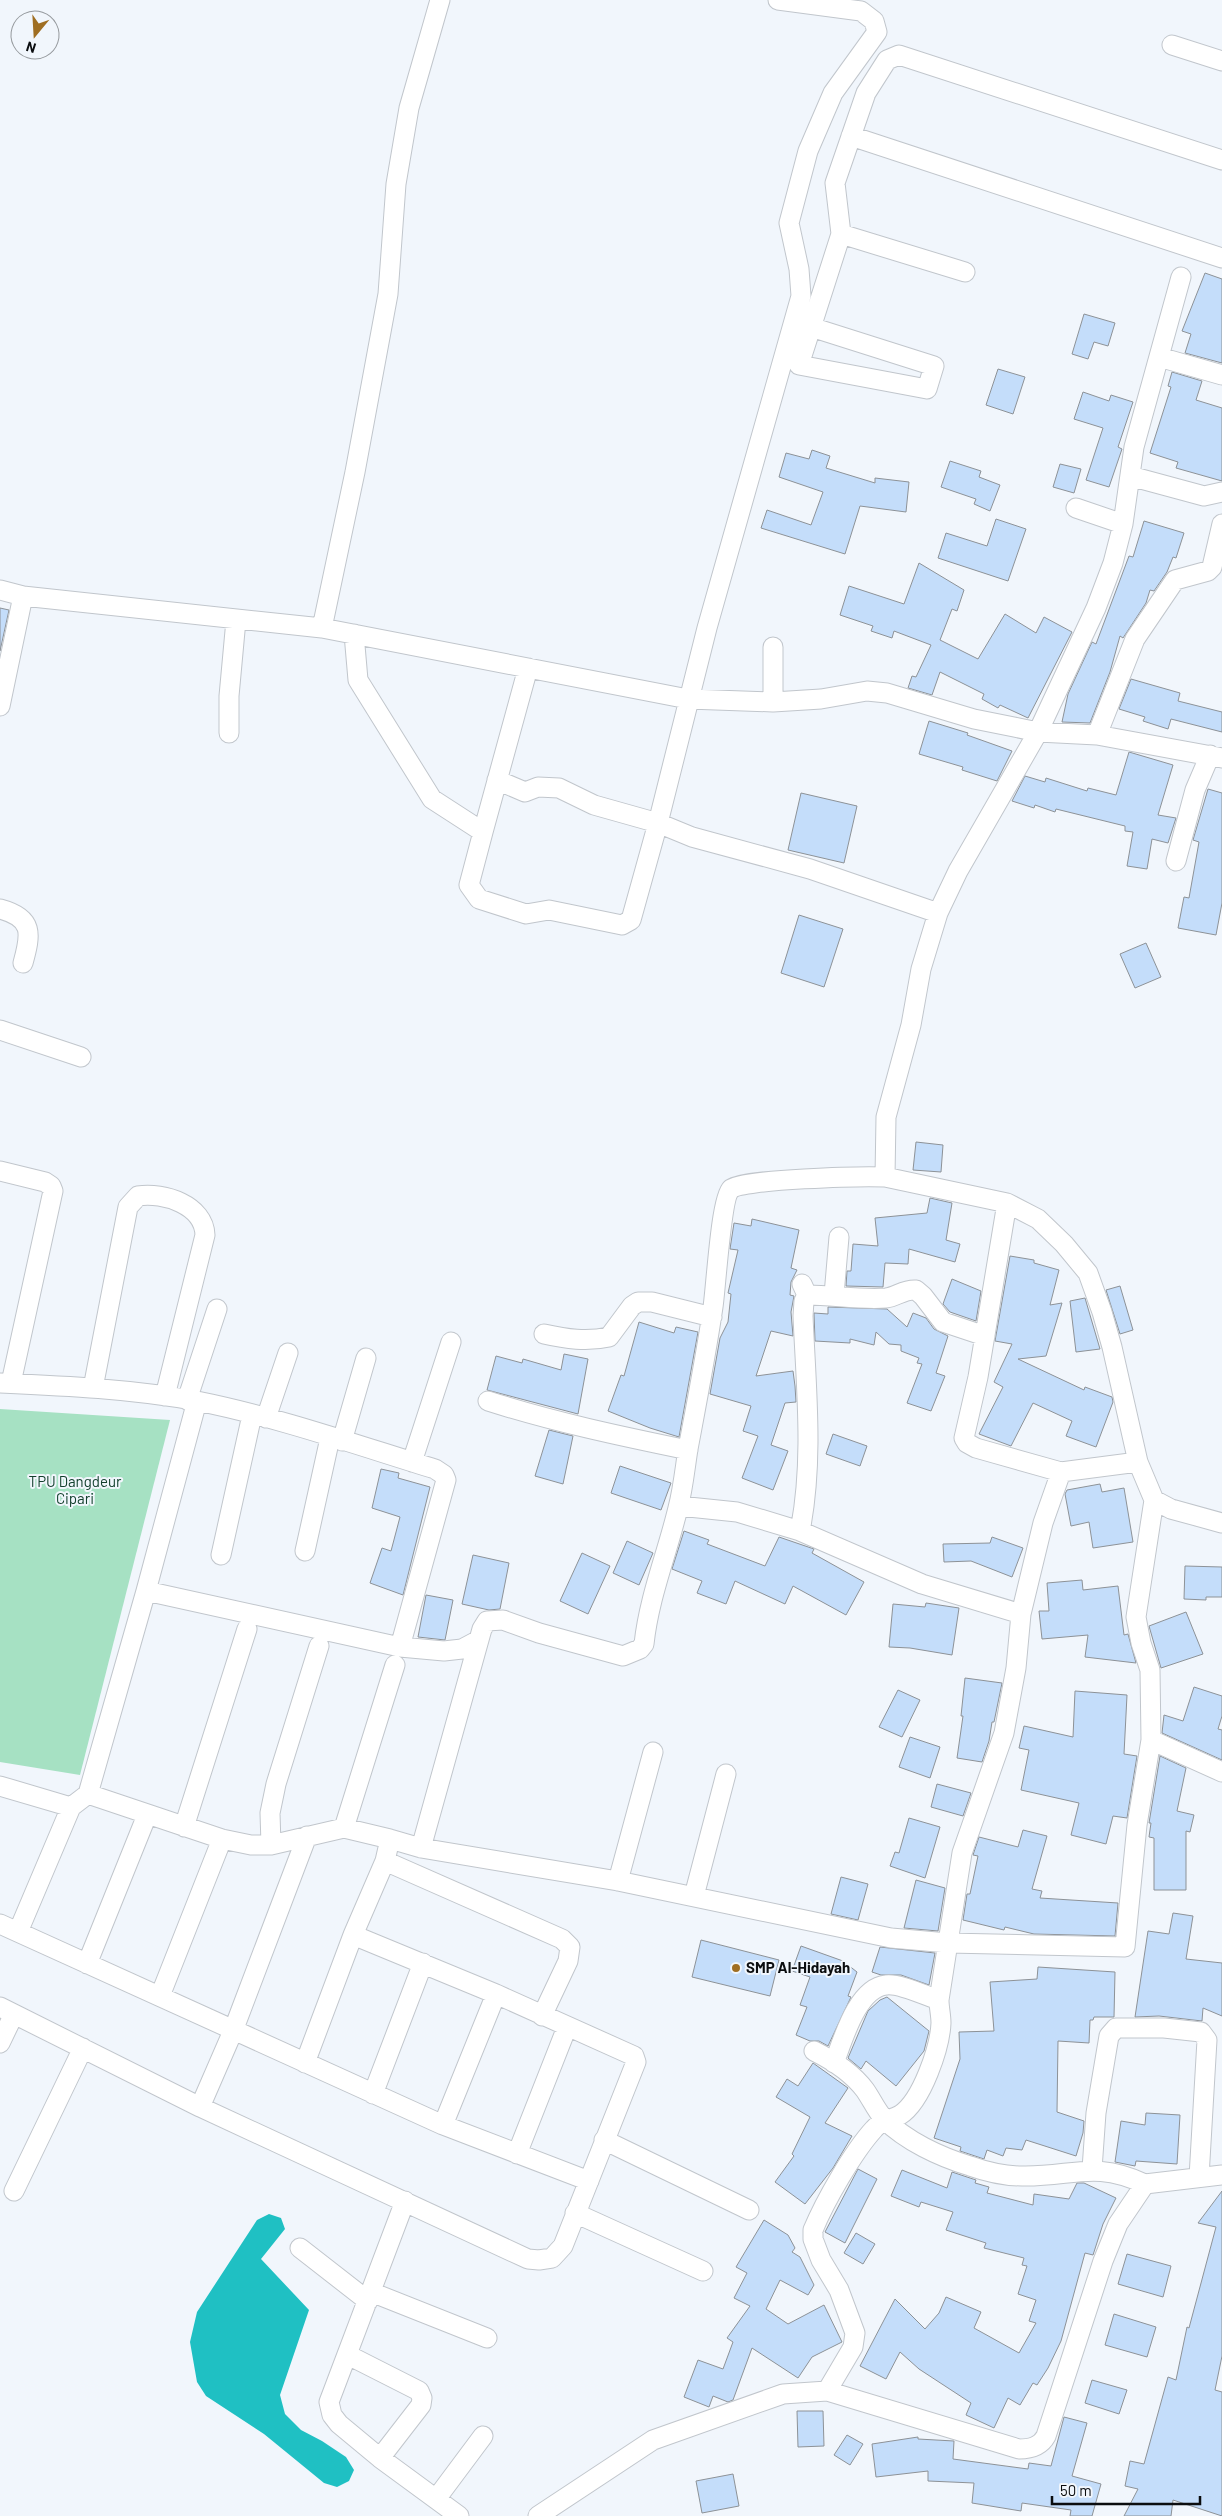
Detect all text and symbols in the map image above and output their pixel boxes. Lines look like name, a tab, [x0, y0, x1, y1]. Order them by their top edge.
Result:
north arrow	[10, 10, 60, 60]
text: N	[24, 38, 38, 57]
park label: TPU Dangdeur Cipari	[29, 1472, 122, 1507]
place label: SMP Al-Hidayah	[746, 1958, 850, 1976]
marker: SMP Al-Hidayah	[730, 1962, 742, 1974]
scale bar	[1052, 2474, 1200, 2506]
text: 50 m	[1060, 2481, 1092, 2499]

